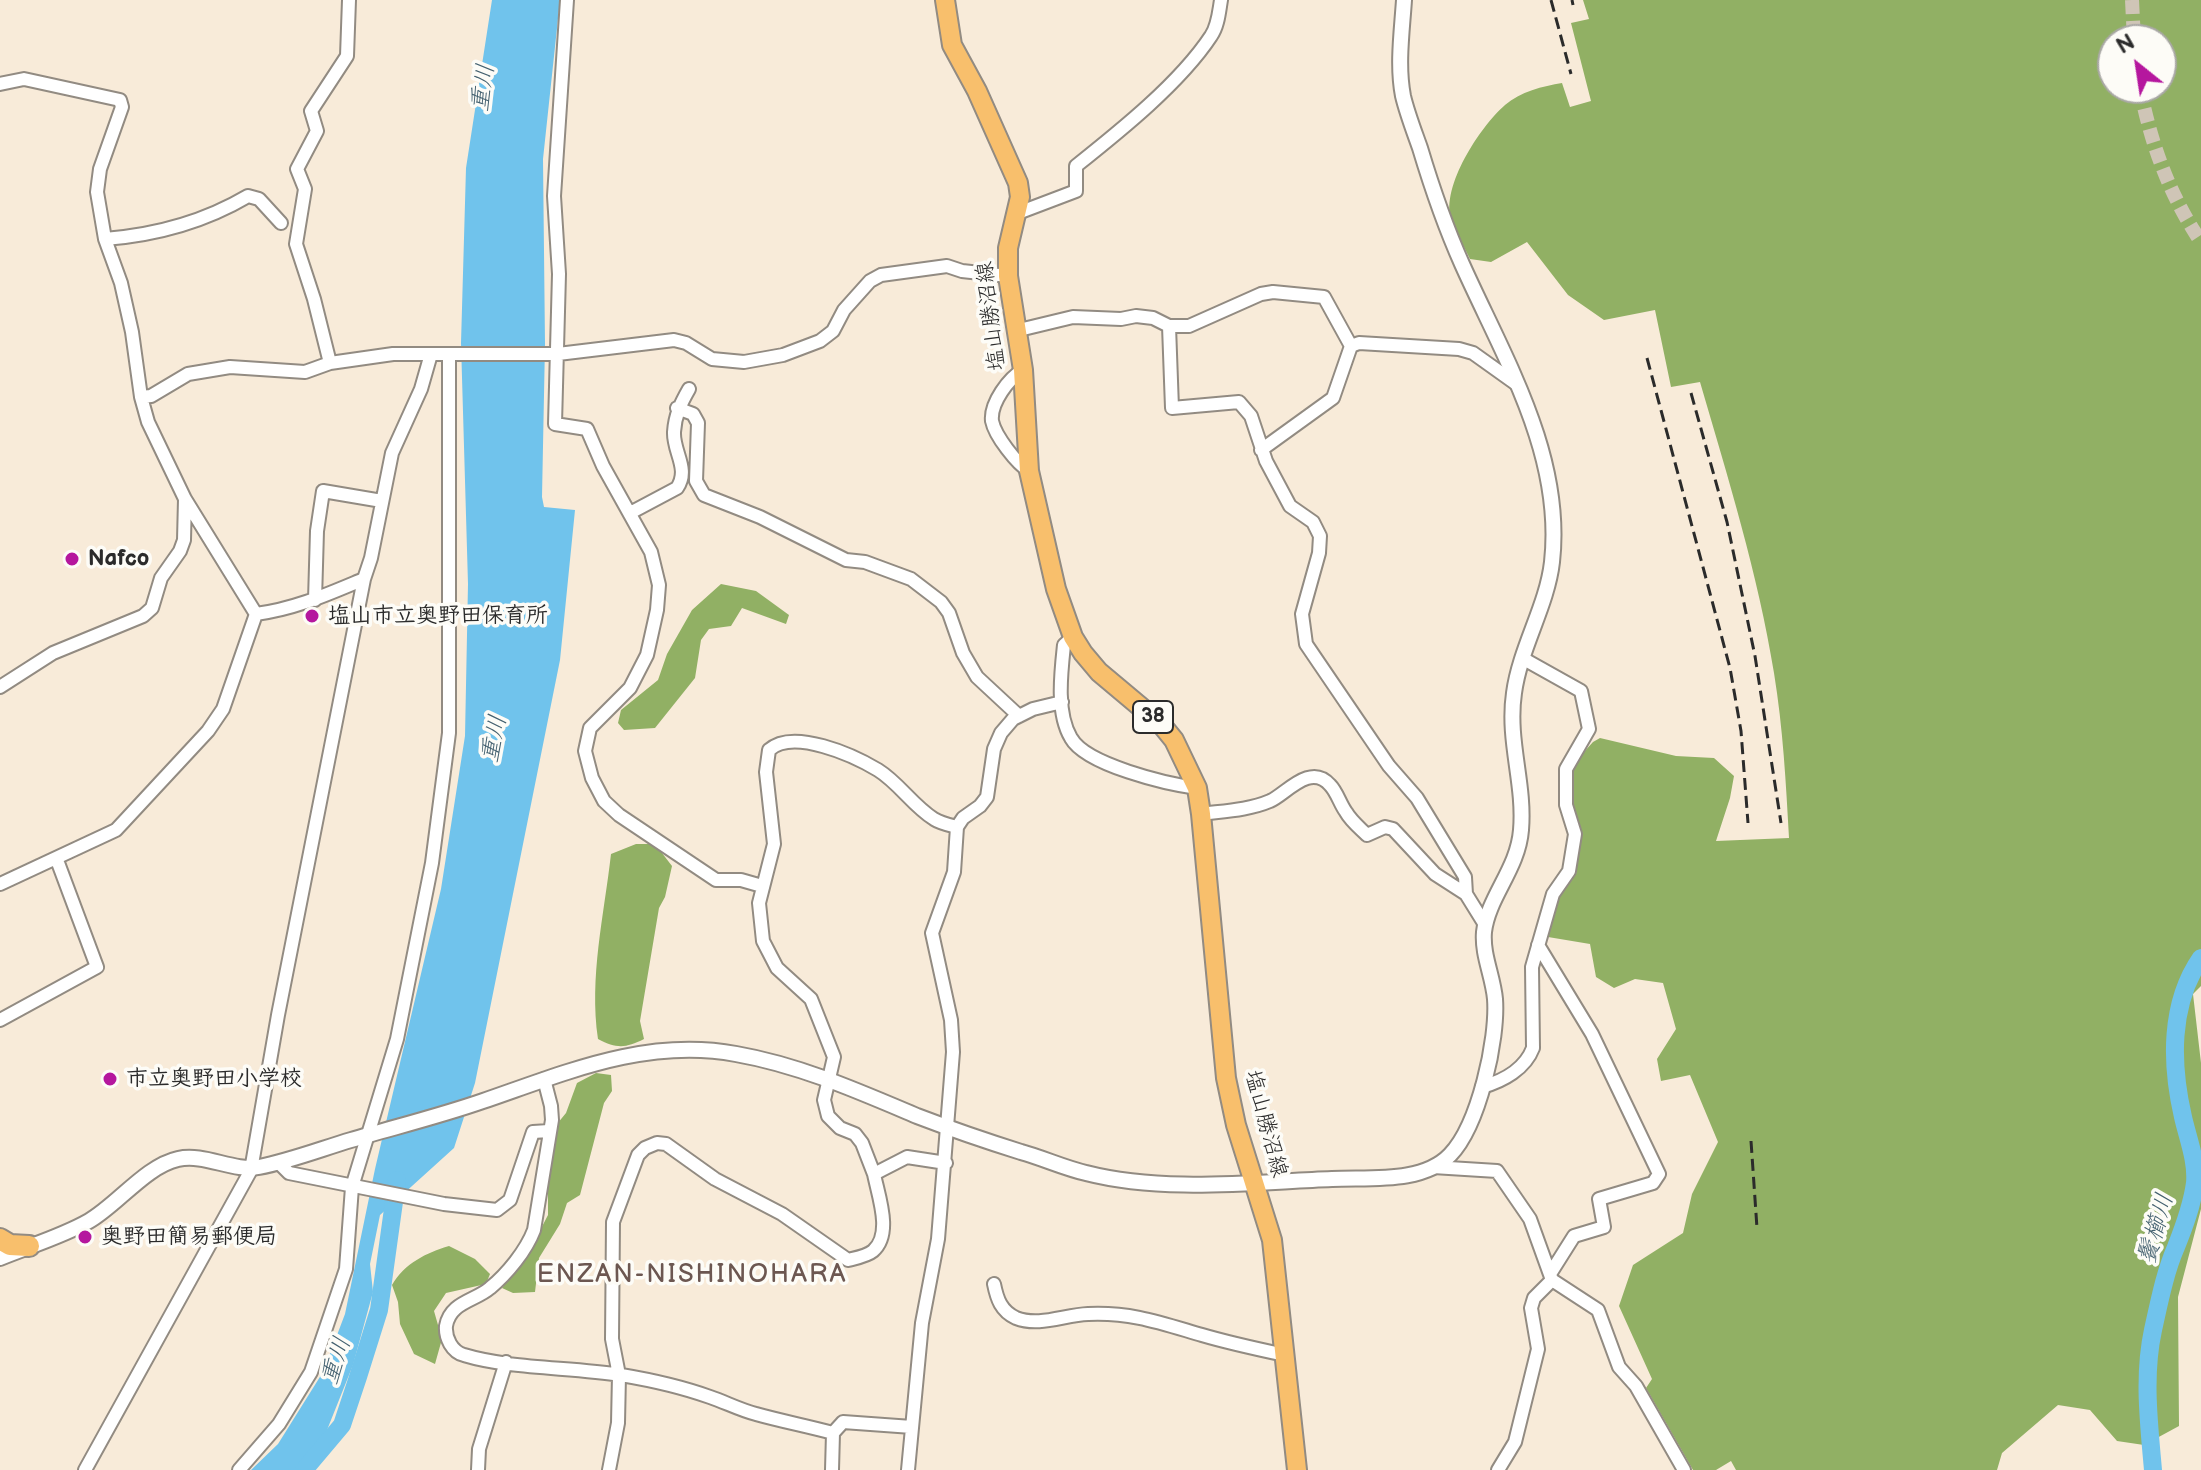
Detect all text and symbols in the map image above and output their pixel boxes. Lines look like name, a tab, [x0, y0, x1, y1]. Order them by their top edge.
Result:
north arrow	[2097, 24, 2177, 104]
text: N	[2112, 29, 2140, 60]
water label: 重川	[466, 62, 502, 114]
street label: 塩山勝沼線	[972, 260, 1012, 372]
place label: Nafco	[88, 546, 149, 572]
marker: Nafco	[63, 550, 81, 568]
place label: 塩山市立奥野田保育所	[328, 603, 548, 629]
marker: 塩山市立奥野田保育所	[303, 607, 321, 625]
road number: 38	[1133, 701, 1173, 733]
water label: 重川	[476, 713, 514, 765]
place label: 市立奥野田小学校	[126, 1066, 302, 1092]
street label: 塩山勝沼線	[1238, 1067, 1292, 1181]
marker: 市立奥野田小学校	[101, 1070, 119, 1088]
water label: 鬢櫛川	[2133, 1190, 2181, 1268]
place label: 奥野田簡易郵便局	[101, 1224, 277, 1250]
marker: 奥野田簡易郵便局	[76, 1228, 94, 1246]
district label: ENZAN-NISHINOHARA	[537, 1259, 847, 1291]
water label: 重川	[316, 1334, 358, 1388]

